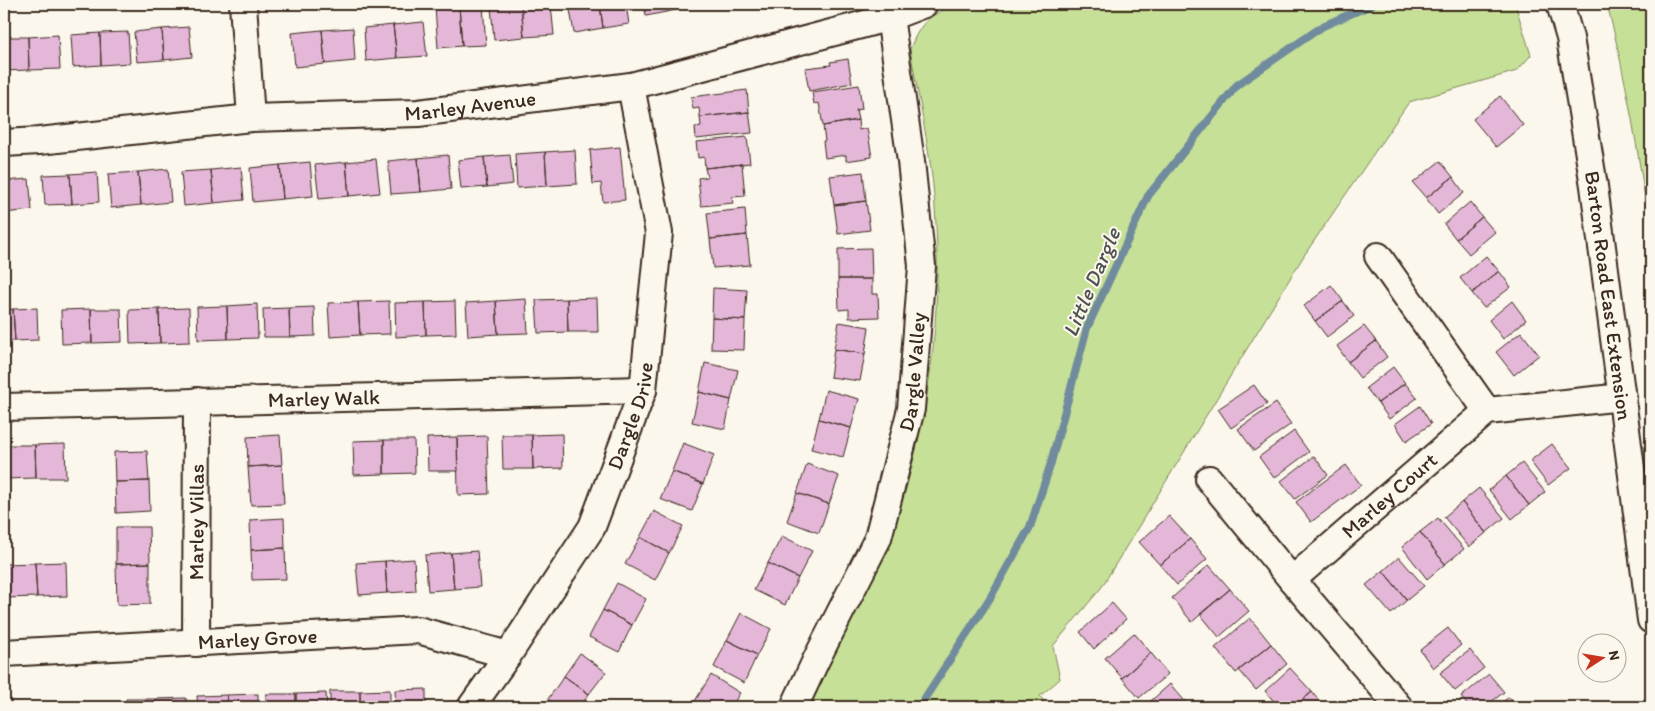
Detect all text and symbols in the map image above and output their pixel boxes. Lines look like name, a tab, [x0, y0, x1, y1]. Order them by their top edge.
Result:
street label: Marley Avenue	[404, 85, 537, 125]
street label: Barton Road East Extension	[1580, 169, 1638, 422]
water label: Little Dargle	[1056, 222, 1127, 341]
street label: Dargle Valley	[893, 311, 930, 434]
street label: Dargle Drive	[601, 361, 658, 473]
street label: Marley Walk	[268, 384, 380, 412]
street label: Marley Court	[1336, 447, 1442, 543]
street label: Marley Villas	[183, 464, 209, 580]
street label: Marley Grove	[197, 623, 318, 654]
north arrow	[1578, 634, 1628, 684]
text: N	[1605, 649, 1624, 662]

